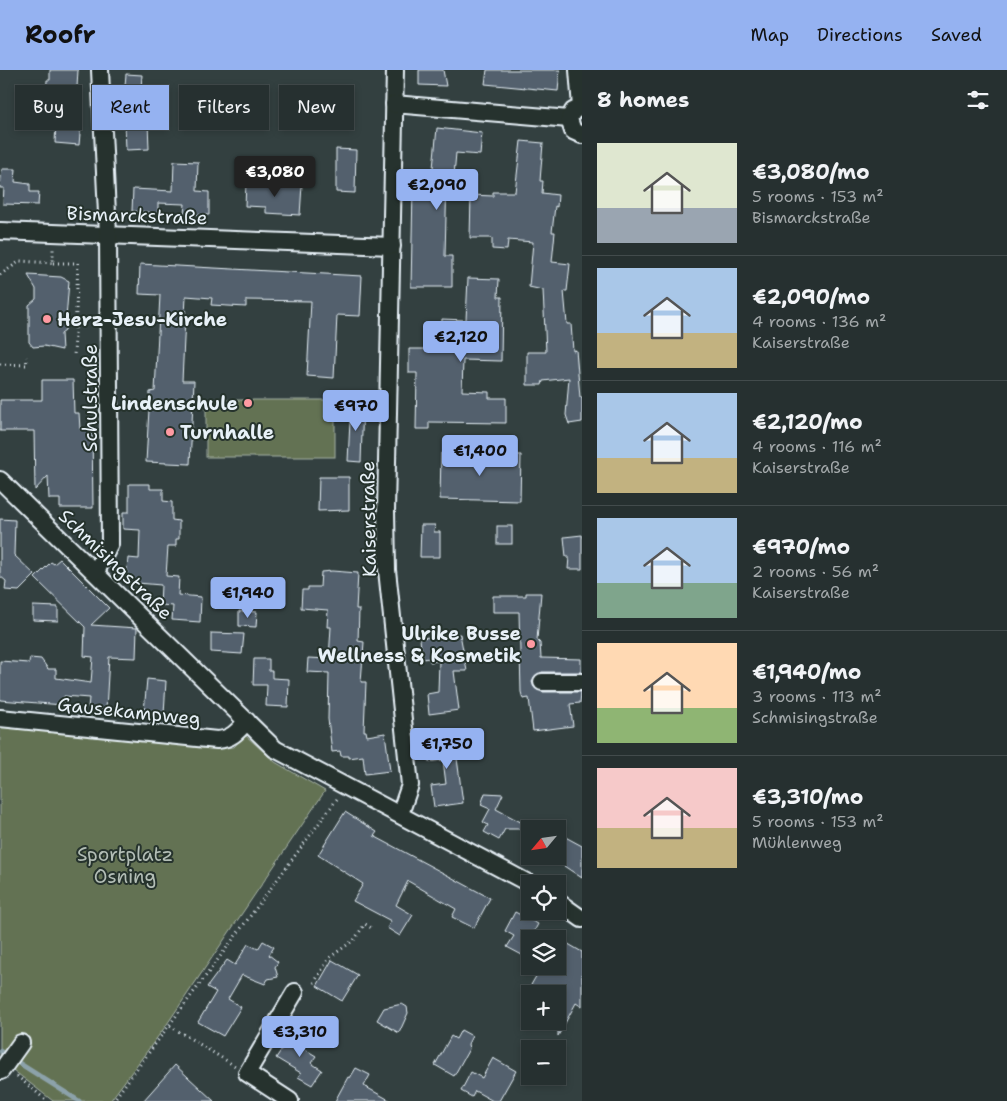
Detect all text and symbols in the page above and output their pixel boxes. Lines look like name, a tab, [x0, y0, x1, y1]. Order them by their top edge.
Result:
text: Roofr	[25, 19, 96, 51]
text: Map	[751, 23, 789, 47]
text: Directions	[817, 23, 903, 47]
text: Saved	[931, 23, 982, 47]
chip: Buy	[15, 85, 82, 130]
chip: Rent	[92, 85, 169, 130]
chip: Filters	[179, 85, 269, 130]
chip: New	[279, 85, 354, 130]
text: 8 homes	[597, 86, 689, 114]
icon: filters	[964, 86, 992, 114]
pin: €3,080	[234, 156, 316, 198]
text: €3,080/mo	[752, 158, 870, 186]
text: €3,080	[245, 161, 305, 182]
icon: home	[637, 163, 697, 223]
pin: €2,090	[396, 168, 478, 211]
text: €2,090	[407, 174, 467, 195]
text: 5 rooms · 153 m²	[752, 186, 884, 207]
street label: Bismarckstraße	[66, 201, 208, 230]
text: Bismarckstraße	[752, 207, 871, 228]
text: €2,090/mo	[752, 283, 870, 311]
icon: home	[637, 288, 697, 348]
place label: Herz-Jesu-Kirche	[57, 307, 227, 332]
text: 4 rooms · 136 m²	[752, 311, 886, 332]
marker: Herz-Jesu-Kirche	[41, 313, 53, 325]
pin: €2,120	[420, 320, 502, 363]
text: €2,120	[434, 326, 488, 347]
text: Kaiserstraße	[752, 332, 850, 353]
street label: Schulstraße	[78, 344, 103, 452]
pin: €970	[326, 390, 386, 432]
place label: Lindenschule	[111, 391, 238, 416]
text: €970	[334, 395, 378, 416]
marker: Lindenschule	[242, 397, 254, 409]
text: €2,120/mo	[752, 408, 863, 436]
icon: home	[637, 413, 697, 473]
place label: Turnhalle	[180, 420, 274, 445]
marker: Turnhalle	[164, 426, 176, 438]
pin: €1,400	[439, 434, 521, 477]
text: 4 rooms · 116 m²	[752, 436, 882, 457]
text: €1,400	[453, 440, 507, 461]
text: Kaiserstraße	[752, 457, 850, 478]
street label: Kaiserstraße	[355, 461, 382, 577]
street label: Schmisingstraße	[53, 503, 178, 625]
text: €970/mo	[752, 533, 850, 561]
icon: home	[637, 538, 697, 598]
text: 2 rooms · 56 m²	[752, 561, 879, 582]
pin: €1,940	[207, 576, 289, 619]
text: €1,940	[222, 582, 275, 603]
text: Kaiserstraße	[752, 582, 850, 603]
place label: Ulrike Busse Wellness & Kosmetik	[318, 621, 521, 668]
marker: Ulrike Busse Wellness & Kosmetik	[525, 638, 537, 650]
text: €1,940/mo	[752, 658, 861, 686]
icon: home	[637, 663, 697, 723]
text: 3 rooms · 113 m²	[752, 686, 882, 707]
street label: Gausekampweg	[56, 692, 202, 731]
text: Schmisingstraße	[752, 707, 878, 728]
pin: €1,750	[406, 728, 488, 770]
text: €1,750	[421, 733, 473, 754]
text: €3,310/mo	[752, 783, 864, 811]
icon: home	[637, 788, 697, 848]
text: 5 rooms · 153 m²	[752, 811, 884, 832]
north arrow	[521, 820, 566, 865]
map controls	[521, 820, 566, 1085]
text: Mühlenweg	[752, 832, 842, 853]
park label: Sportplatz Osning	[77, 842, 173, 889]
button: locate	[521, 875, 566, 920]
button: layers	[521, 930, 566, 975]
button: +	[521, 985, 566, 1030]
pin: €3,310	[259, 1016, 341, 1058]
text: €3,310	[273, 1021, 327, 1042]
button: −	[521, 1040, 566, 1085]

